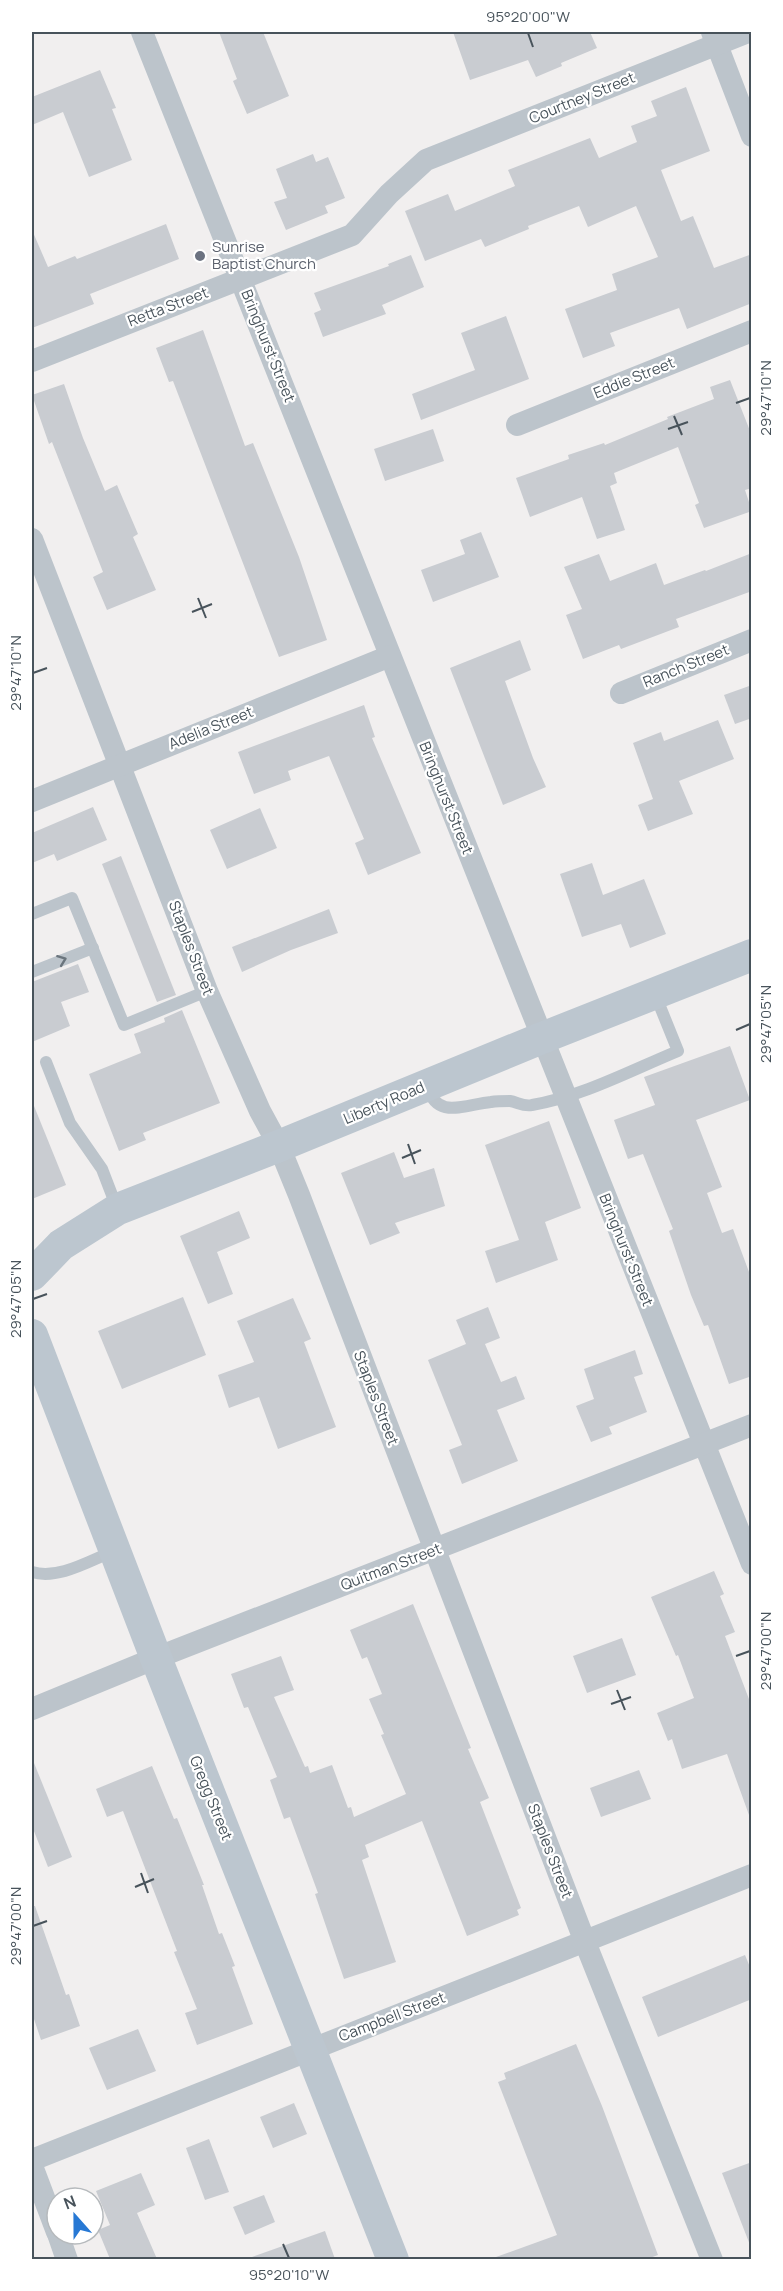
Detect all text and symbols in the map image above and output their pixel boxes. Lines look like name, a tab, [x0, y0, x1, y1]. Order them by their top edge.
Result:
text: 95°20'00"W	[486, 6, 570, 27]
street label: Courtney Street	[526, 67, 638, 128]
place label: Sunrise Baptist Church	[212, 236, 316, 274]
marker: Sunrise Baptist Church	[193, 249, 207, 263]
street label: Retta Street	[125, 282, 211, 332]
street label: Bringhurst Street	[236, 286, 301, 405]
street label: Eddie Street	[590, 352, 677, 403]
text: 29°47'10"N	[755, 360, 776, 436]
text: 29°47'10"N	[5, 635, 26, 711]
street label: Ranch Street	[640, 639, 732, 692]
street label: Adelia Street	[165, 701, 256, 754]
street label: Bringhurst Street	[414, 738, 479, 857]
street label: Staples Street	[164, 898, 219, 998]
one-way arrow	[56, 955, 67, 967]
text: 29°47'05"N	[755, 985, 776, 1063]
street label: Liberty Road	[340, 1076, 428, 1129]
street label: Bringhurst Street	[594, 1190, 659, 1309]
text: 29°47'05"N	[5, 1260, 26, 1338]
street label: Staples Street	[349, 1348, 404, 1448]
street label: Quitman Street	[337, 1538, 444, 1595]
text: 29°47'00"N	[755, 1612, 776, 1690]
street label: Gregg Street	[185, 1752, 238, 1843]
street label: Staples Street	[523, 1801, 578, 1901]
text: 29°47'00"N	[5, 1887, 26, 1965]
street label: Campbell Street	[336, 1987, 448, 2046]
north arrow	[45, 2186, 105, 2246]
text: N	[60, 2190, 79, 2214]
text: 95°20'10"W	[249, 2264, 329, 2285]

